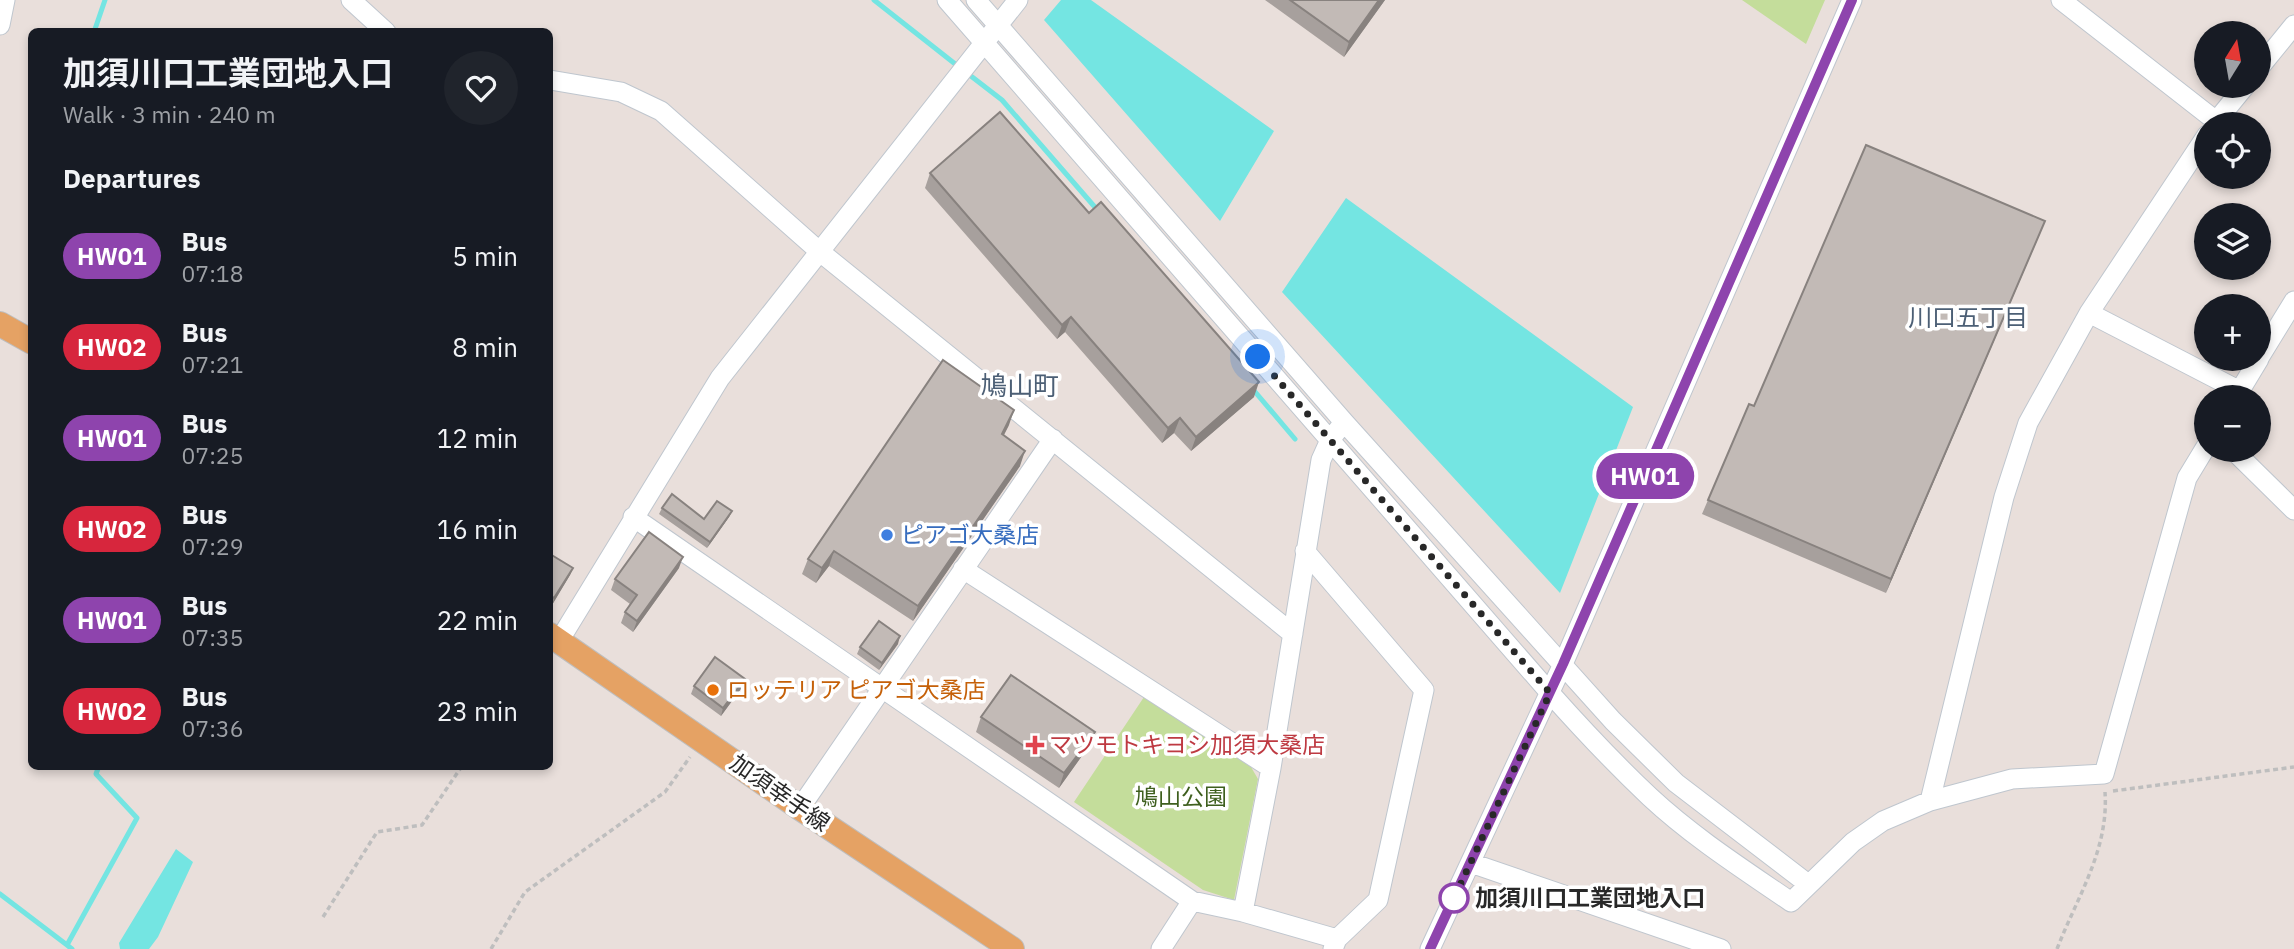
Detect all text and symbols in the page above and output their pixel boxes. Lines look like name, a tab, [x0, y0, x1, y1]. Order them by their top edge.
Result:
north arrow	[2194, 21, 2272, 98]
map controls	[2194, 21, 2271, 462]
text: 加須川口工業団地入口	[63, 51, 393, 94]
button: heart	[444, 51, 518, 125]
text: Walk · 3 min · 240 m	[63, 99, 276, 129]
button: locate	[2194, 112, 2271, 189]
text: Departures	[63, 161, 201, 195]
button: layers	[2194, 203, 2271, 280]
text: Bus	[182, 224, 227, 258]
text: 5 min	[452, 239, 518, 273]
text: HW01	[77, 240, 147, 272]
text: 07:18	[182, 258, 243, 288]
button: +	[2194, 294, 2271, 371]
district label: 川口五丁目	[1908, 301, 2028, 333]
text: Bus	[182, 315, 227, 349]
text: 8 min	[452, 330, 518, 364]
text: HW02	[77, 331, 147, 363]
your location	[1240, 339, 1275, 374]
text: 07:21	[182, 349, 243, 379]
district label: 鳩山町	[981, 368, 1059, 402]
button: −	[2194, 385, 2271, 462]
text: Bus	[182, 406, 227, 440]
text: 12 min	[437, 421, 518, 455]
text: HW01	[77, 422, 147, 454]
text: 07:25	[182, 440, 243, 470]
line badge: HW01	[1596, 453, 1694, 499]
text: HW01	[1610, 460, 1680, 492]
text: Bus	[182, 497, 227, 531]
text: 16 min	[437, 512, 518, 546]
text: HW02	[77, 513, 147, 545]
place label: ピアゴ大桑店	[901, 519, 1039, 549]
marker: ピアゴ大桑店	[879, 527, 895, 543]
text: 07:29	[182, 531, 243, 561]
text: Bus	[182, 588, 227, 622]
text: 22 min	[437, 603, 518, 637]
text: HW01	[77, 604, 147, 636]
text: 07:35	[182, 622, 243, 652]
place label: ロッテリア ピアゴ大桑店	[727, 674, 985, 704]
text: Bus	[182, 679, 227, 713]
marker: ロッテリア ピアゴ大桑店	[705, 682, 721, 698]
text: 23 min	[437, 694, 518, 728]
text: HW02	[77, 695, 147, 727]
text: 07:36	[182, 713, 243, 743]
place label: マツモトキヨシ加須大桑店	[1049, 729, 1325, 759]
marker: マツモトキヨシ加須大桑店	[1027, 737, 1043, 753]
street label: 加須幸手線	[725, 747, 836, 837]
park label: 鳩山公園	[1135, 781, 1227, 811]
place label: 加須川口工業団地入口	[1475, 882, 1705, 912]
marker: 加須川口工業団地入口	[1439, 883, 1469, 913]

